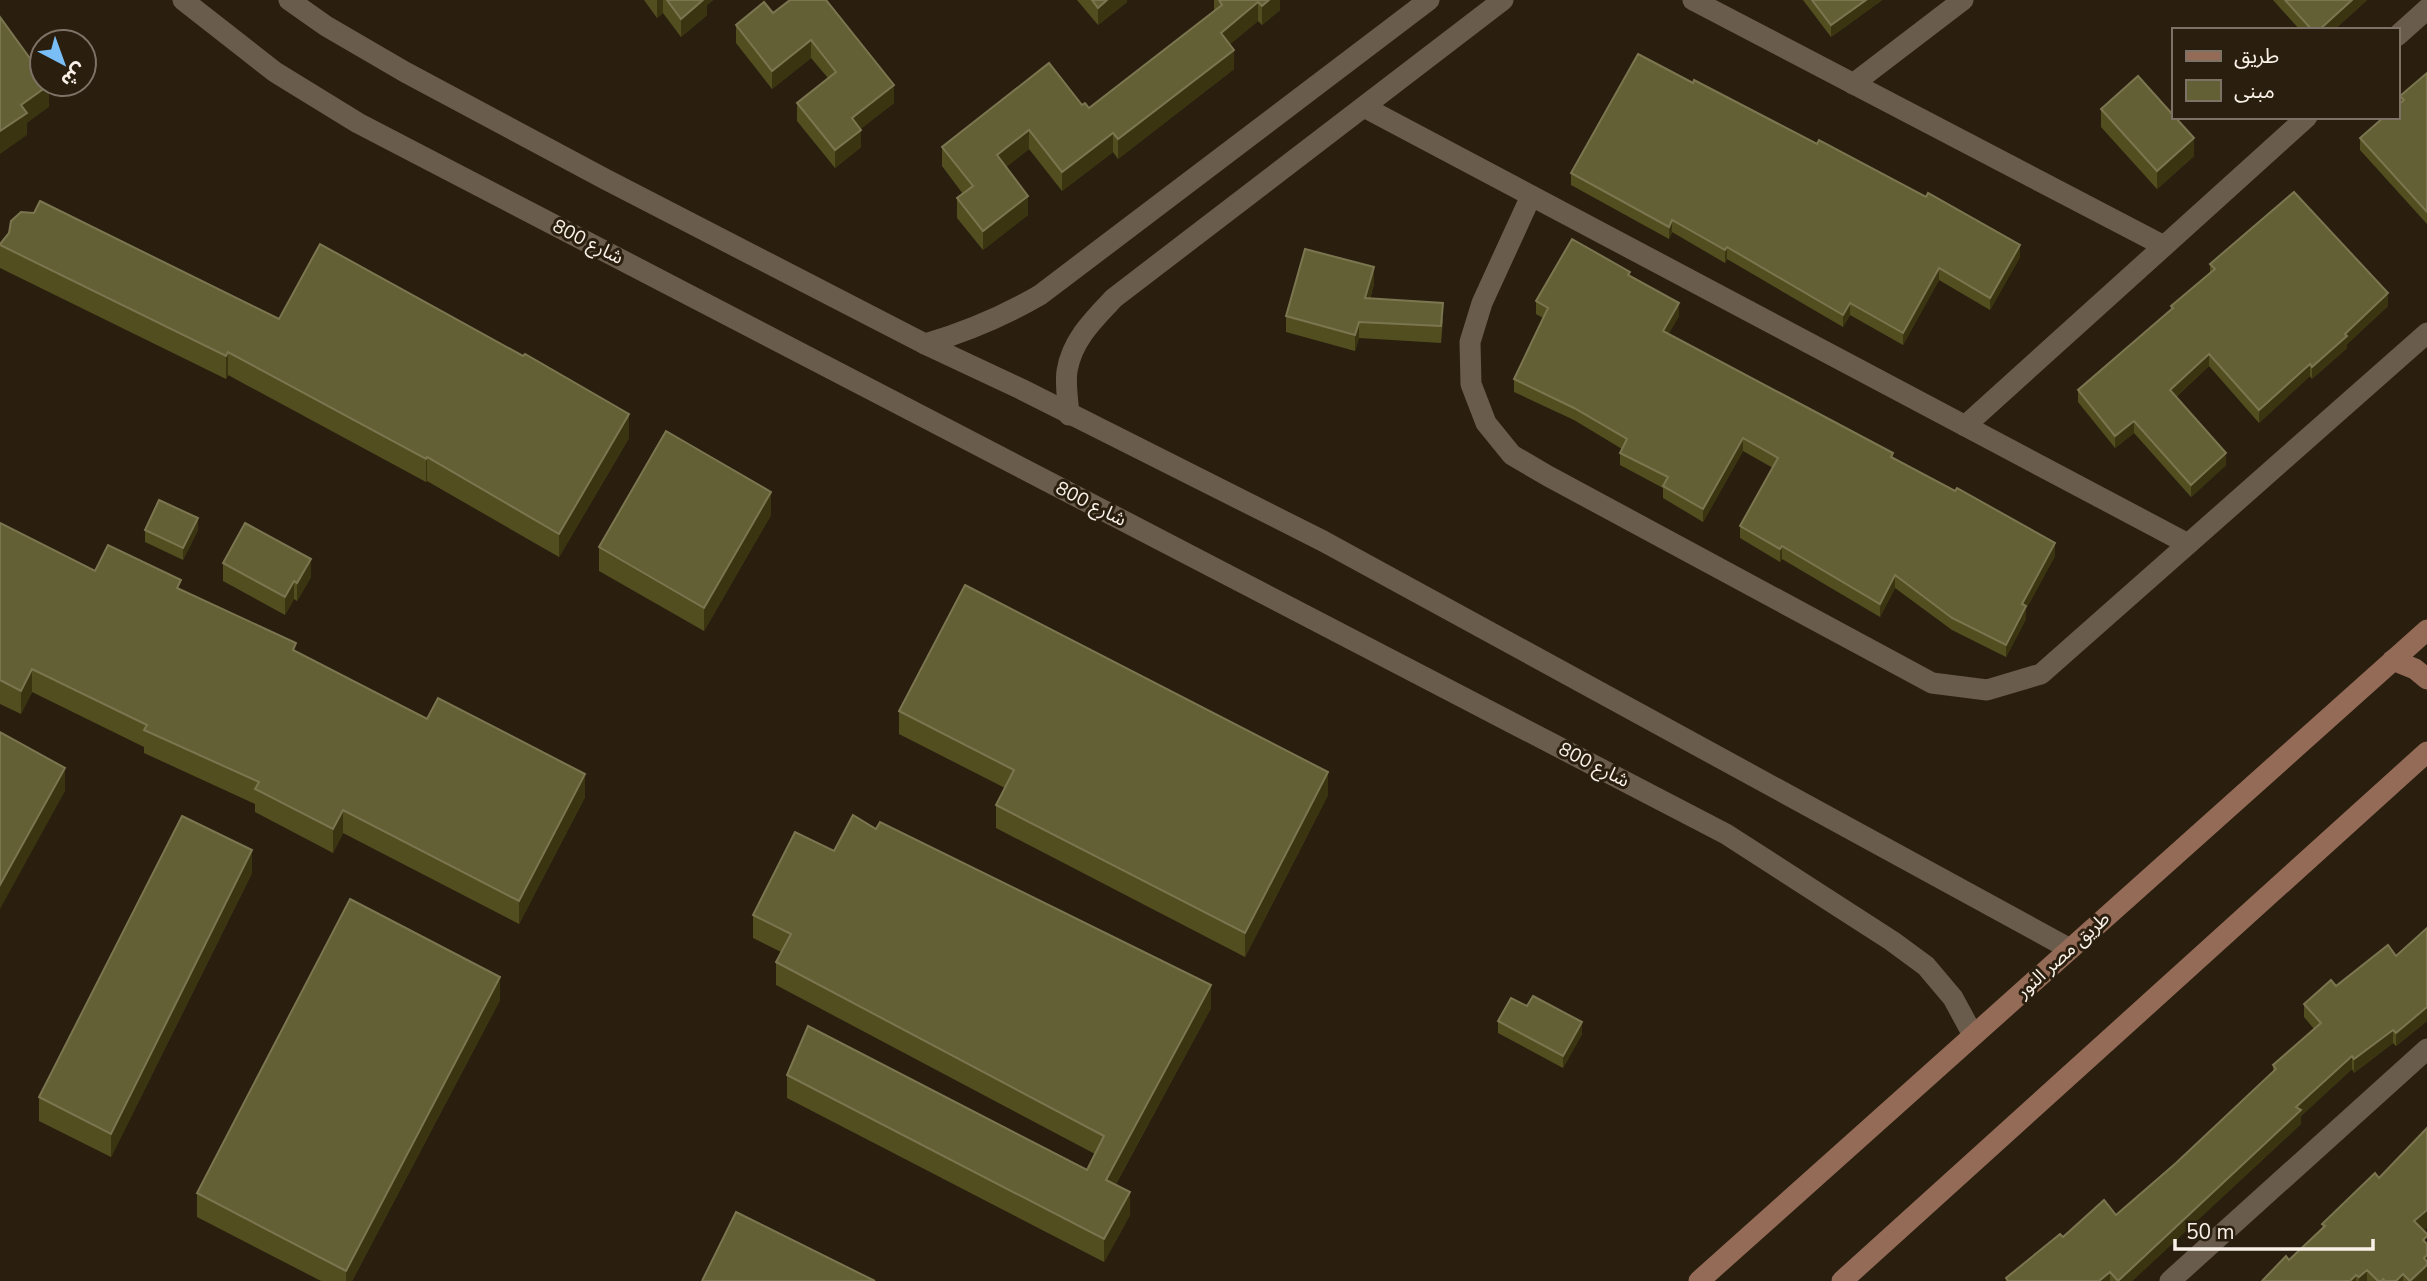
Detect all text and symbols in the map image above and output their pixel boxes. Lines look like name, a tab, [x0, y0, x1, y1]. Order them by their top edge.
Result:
north arrow	[28, 28, 98, 98]
legend	[2172, 28, 2399, 119]
text: طريق	[2234, 42, 2279, 70]
text: ش	[55, 57, 92, 93]
text: مبنى	[2234, 77, 2275, 105]
street label: شارع 800	[548, 213, 628, 271]
street label: شارع 800	[1051, 475, 1131, 533]
street label: شارع 800	[1554, 736, 1634, 794]
street label: طريق مصر النور	[2010, 906, 2116, 1005]
scale bar	[2175, 1208, 2373, 1252]
text: 50 m	[2186, 1218, 2235, 1246]

